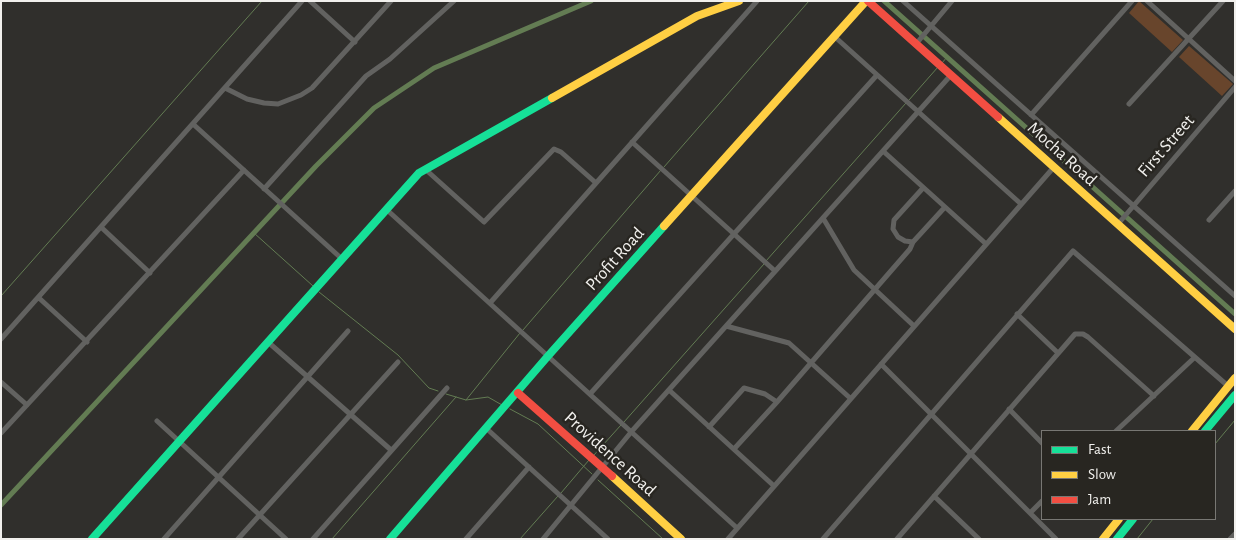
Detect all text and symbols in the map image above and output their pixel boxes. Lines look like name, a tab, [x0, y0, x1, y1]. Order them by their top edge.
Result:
street label: First Street	[1133, 110, 1199, 182]
street label: Mocha Road	[1023, 117, 1101, 191]
street label: Profit Road	[581, 223, 649, 295]
street label: Providence Road	[560, 407, 660, 501]
legend	[1041, 430, 1216, 520]
text: Fast	[1088, 442, 1111, 457]
text: Slow	[1088, 467, 1116, 482]
text: Jam	[1088, 492, 1111, 507]

